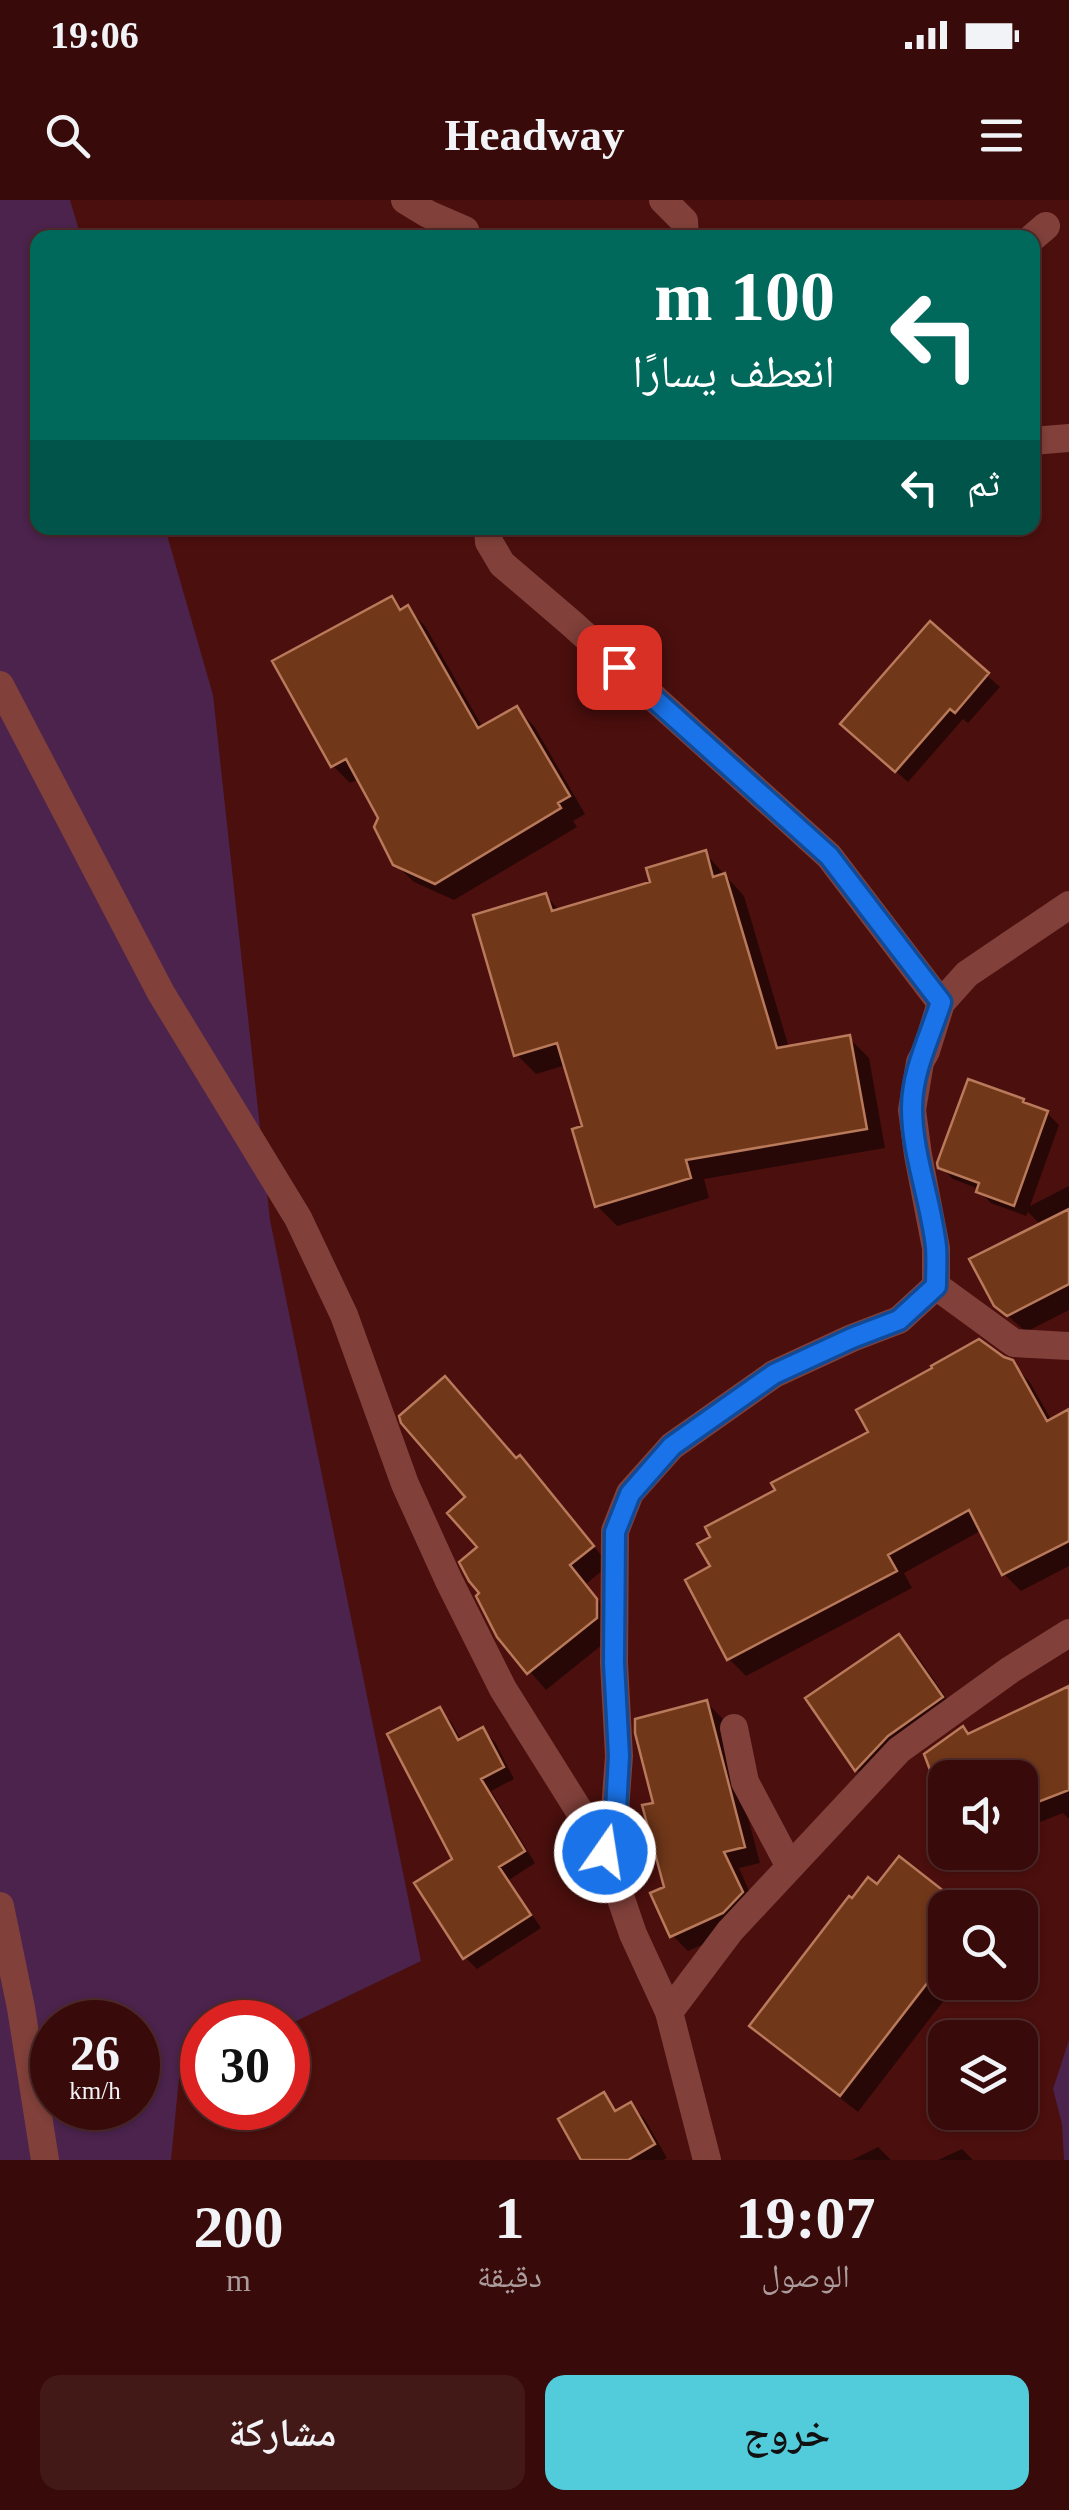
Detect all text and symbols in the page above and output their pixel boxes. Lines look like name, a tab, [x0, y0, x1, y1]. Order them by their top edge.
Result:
text: 19:06	[50, 14, 139, 56]
icon: search	[40, 108, 95, 163]
icon: menu	[974, 108, 1029, 163]
text: Headway	[445, 110, 625, 160]
text: 100 m	[654, 258, 835, 335]
icon: left	[870, 270, 1000, 400]
text: انعطف يسارًا	[632, 347, 835, 397]
icon: left	[892, 460, 947, 515]
text: ثم	[967, 462, 1000, 504]
pin	[577, 625, 662, 710]
icon: arrive	[592, 640, 647, 695]
map controls	[928, 1760, 1038, 2130]
button: sound	[928, 1760, 1038, 1870]
position arrow	[553, 1800, 657, 1904]
button: search	[928, 1890, 1038, 2000]
speed limit sign: 30	[180, 2000, 310, 2130]
button: layers	[928, 2020, 1038, 2130]
text: 26	[70, 2025, 120, 2081]
text: km/h	[69, 2077, 121, 2104]
text: 1	[495, 2185, 525, 2251]
text: 19:07	[736, 2185, 876, 2251]
text: 200	[194, 2194, 284, 2260]
text: دقيقة	[477, 2258, 542, 2294]
text: الوصول	[761, 2258, 850, 2294]
text: m	[226, 2262, 251, 2298]
button: مشاركة	[40, 2375, 525, 2490]
button: خروج	[545, 2375, 1029, 2490]

